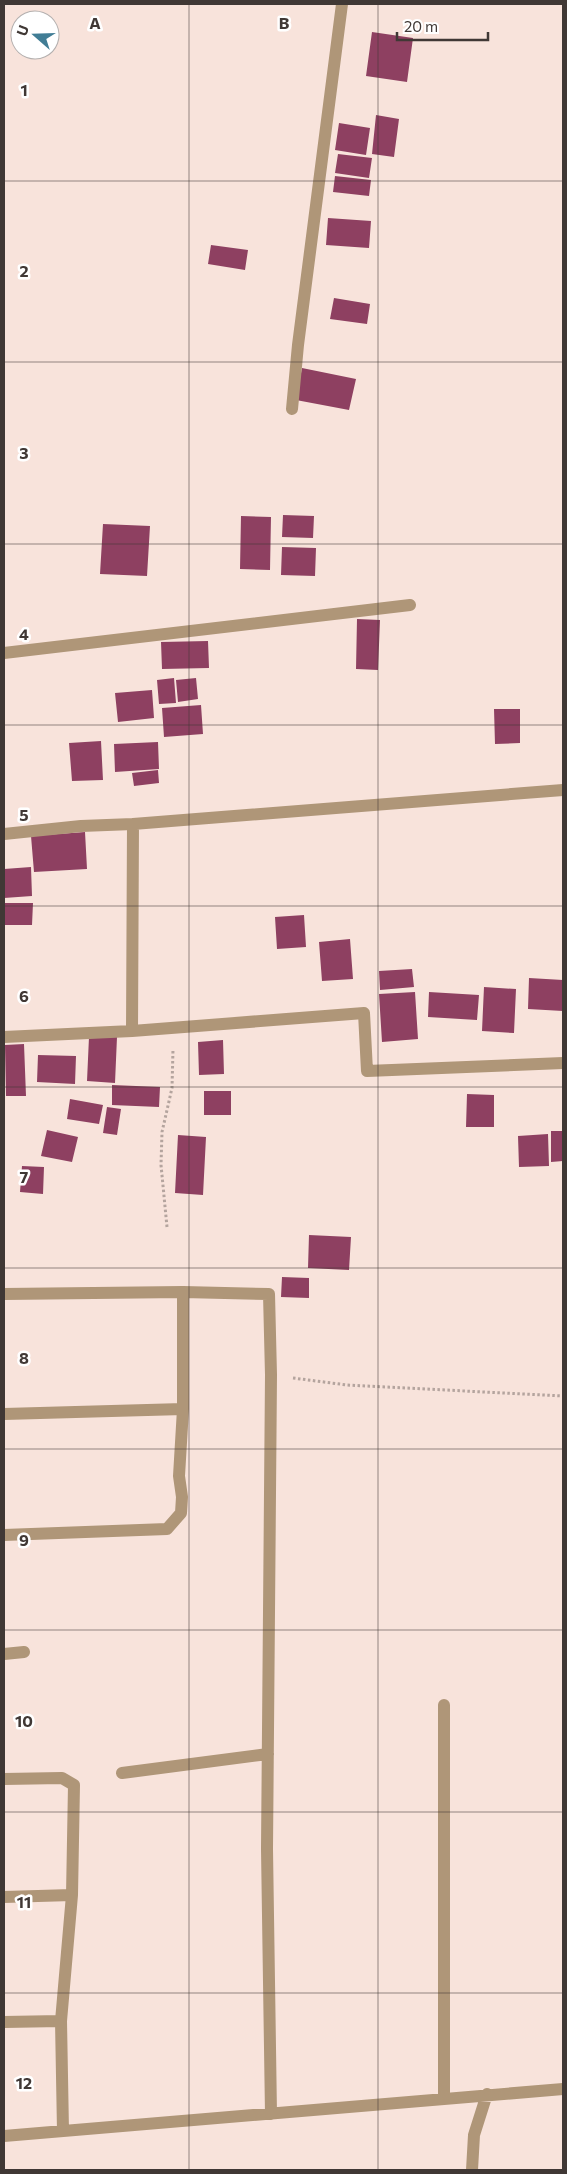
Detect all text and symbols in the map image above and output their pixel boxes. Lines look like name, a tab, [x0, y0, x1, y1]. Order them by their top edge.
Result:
north arrow	[10, 10, 60, 60]
scale bar	[397, 10, 488, 42]
text: A	[89, 13, 101, 32]
text: B	[279, 13, 290, 32]
text: 20 m	[404, 17, 438, 35]
text: U	[13, 23, 32, 38]
text: 1	[20, 80, 28, 99]
text: 2	[19, 261, 29, 280]
text: 3	[19, 443, 29, 462]
text: 4	[19, 624, 29, 643]
text: 5	[19, 805, 29, 824]
text: 6	[19, 986, 29, 1005]
text: 7	[20, 1167, 29, 1186]
text: 8	[19, 1348, 29, 1367]
text: 9	[19, 1530, 29, 1549]
text: 10	[15, 1711, 33, 1730]
text: 11	[17, 1892, 31, 1911]
text: 12	[16, 2073, 32, 2092]

